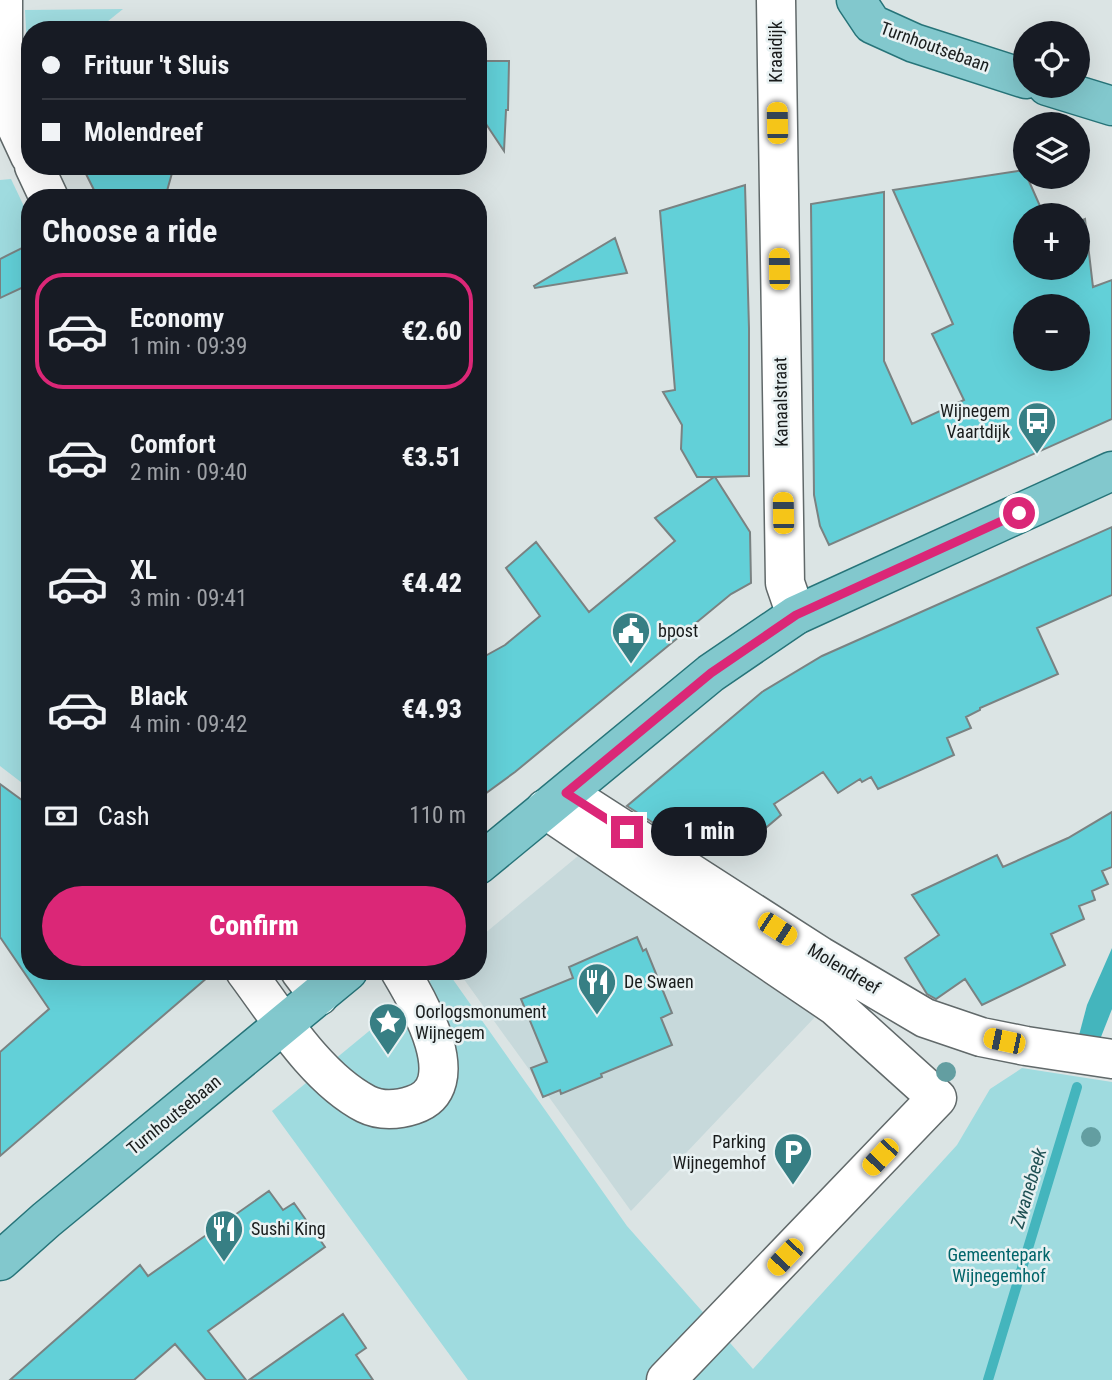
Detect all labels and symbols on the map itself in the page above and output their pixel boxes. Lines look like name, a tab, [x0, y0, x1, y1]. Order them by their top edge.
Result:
street label: Turnhoutsebaan	[878, 17, 993, 76]
street label: Kraaidijk	[765, 21, 786, 83]
car	[767, 102, 788, 144]
car	[769, 248, 790, 290]
street label: Kanaalstraat	[769, 357, 792, 447]
place label: Wijnegem Vaartdijk	[940, 400, 1010, 442]
bus stop icon: Wijnegem Vaartdijk	[1016, 400, 1058, 455]
car	[773, 492, 794, 534]
route start	[1003, 497, 1035, 529]
public building icon: bpost	[610, 610, 652, 665]
place label: bpost	[658, 620, 698, 641]
callout: 1 min	[652, 808, 767, 856]
route end	[611, 816, 643, 848]
car	[754, 909, 801, 949]
street label: Molendreef	[804, 939, 885, 999]
restaurant icon: De Swaen	[576, 961, 618, 1016]
place label: De Swaen	[624, 971, 694, 992]
place icon: Oorlogsmonument Wijnegem	[367, 1001, 409, 1056]
place label: Oorlogsmonument Wijnegem	[415, 1001, 547, 1043]
car	[982, 1026, 1027, 1056]
street label: Turnhoutsebaan	[123, 1070, 225, 1159]
place label: Parking Wijnegemhof	[673, 1131, 766, 1173]
parking icon: Parking Wijnegemhof	[772, 1131, 814, 1186]
car	[858, 1134, 903, 1180]
water label: Zwanebeek	[1005, 1145, 1052, 1232]
restaurant icon: Sushi King	[203, 1208, 245, 1263]
place label: Sushi King	[251, 1218, 326, 1239]
car	[763, 1234, 808, 1280]
park label: Gemeentepark Wijnegemhof	[947, 1244, 1051, 1286]

